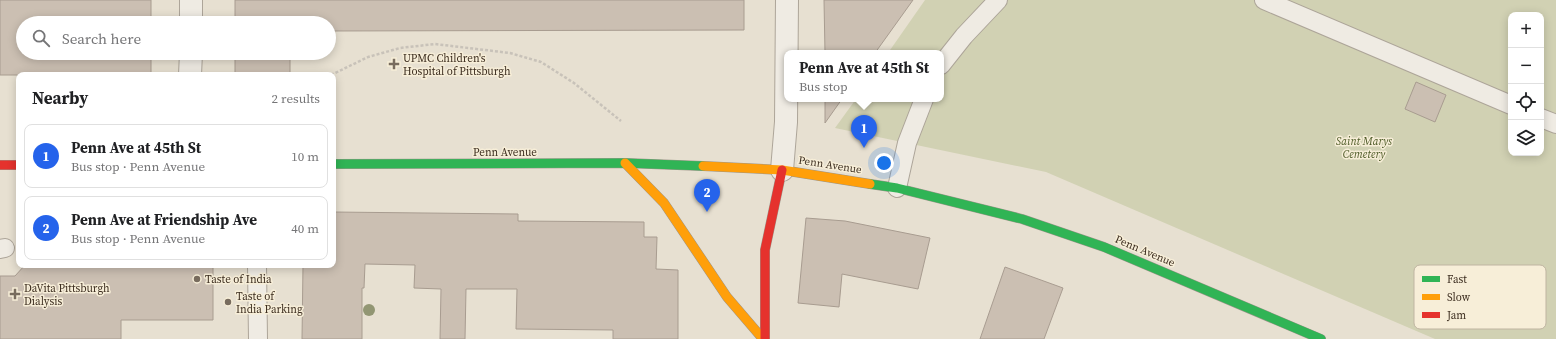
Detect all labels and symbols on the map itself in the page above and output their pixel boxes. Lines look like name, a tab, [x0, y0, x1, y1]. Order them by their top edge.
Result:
place label: UPMC Children's Hospital of Pittsburgh	[403, 51, 511, 79]
marker: UPMC Children's Hospital of Pittsburgh	[388, 58, 400, 70]
pin: 1	[851, 115, 877, 148]
park label: Saint Marys Cemetery	[1336, 134, 1392, 162]
street label: Penn Avenue	[473, 145, 537, 160]
street label: Penn Avenue	[797, 153, 863, 177]
your location	[874, 153, 894, 173]
pin: 2	[694, 179, 720, 212]
street label: Penn Avenue	[1113, 232, 1178, 271]
legend	[1414, 265, 1546, 329]
place label: Taste of India	[205, 272, 272, 287]
text: Fast	[1447, 272, 1467, 287]
marker: Taste of India	[192, 274, 202, 284]
place label: DaVita Pittsburgh Dialysis	[24, 281, 110, 309]
marker: DaVita Pittsburgh Dialysis	[9, 288, 21, 300]
place label: Taste of India Parking	[236, 289, 303, 317]
text: Slow	[1447, 290, 1471, 305]
marker: Taste of India Parking	[223, 297, 233, 307]
text: Jam	[1446, 308, 1466, 323]

